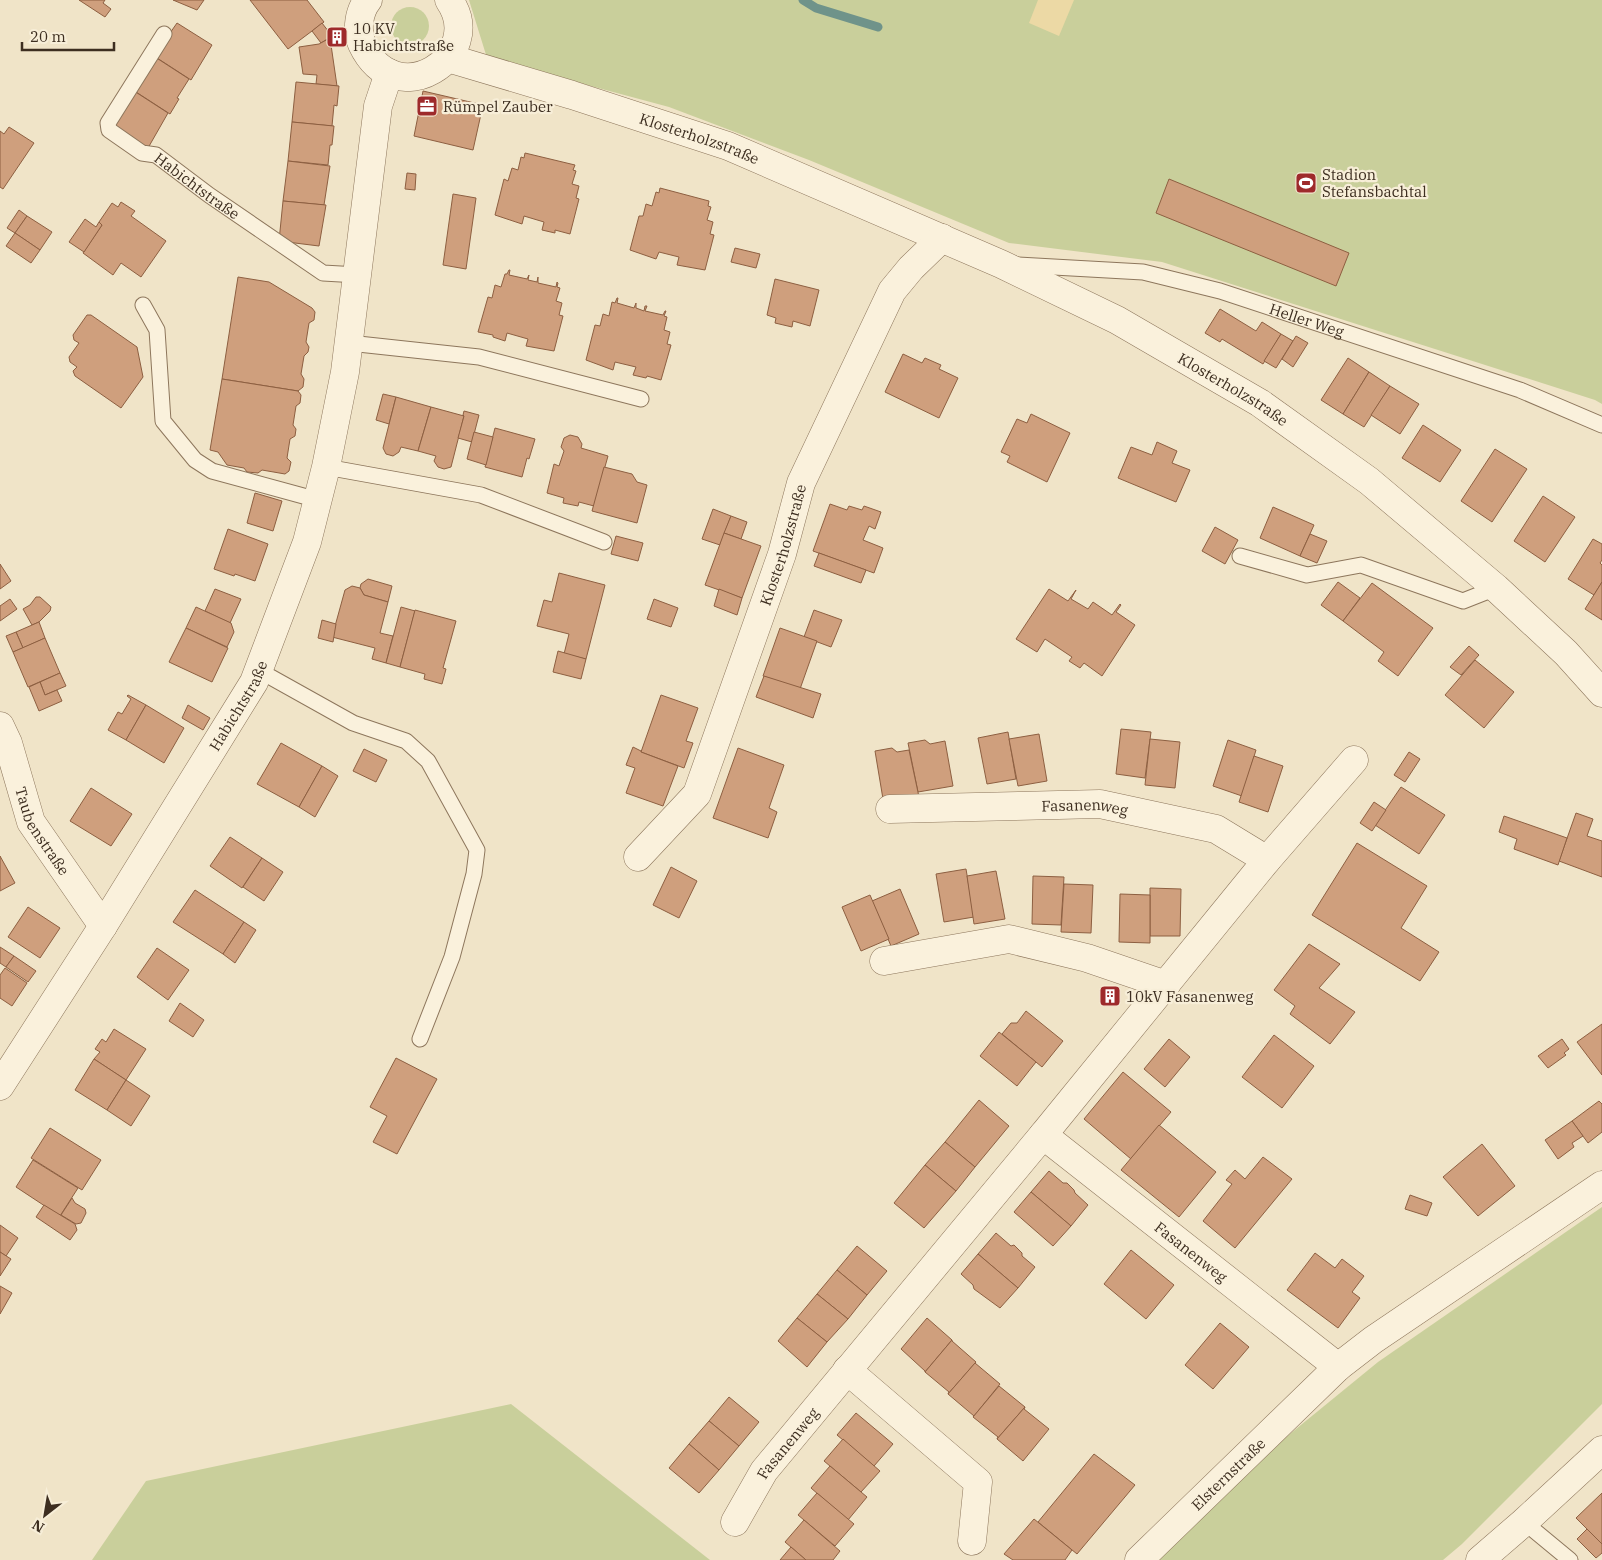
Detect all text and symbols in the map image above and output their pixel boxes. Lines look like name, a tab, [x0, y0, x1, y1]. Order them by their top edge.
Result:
place label: 10 KV Habichtstraße	[353, 19, 454, 55]
scale bar	[22, 20, 115, 52]
building icon: 10 KV Habichtstraße	[325, 25, 349, 49]
text: 20 m	[30, 27, 66, 46]
office icon: Rümpel Zauber	[415, 94, 439, 118]
place label: Rümpel Zauber	[443, 97, 553, 116]
street label: Klosterholzstraße	[637, 108, 762, 168]
street label: Habichtstraße	[151, 148, 244, 223]
place label: Stadion Stefansbachtal	[1322, 165, 1427, 201]
sports icon: Stadion Stefansbachtal	[1294, 171, 1318, 195]
street label: Heller Weg	[1267, 299, 1346, 341]
street label: Klosterholzstraße	[1175, 348, 1292, 430]
street label: Klosterholzstraße	[755, 482, 810, 608]
street label: Habichtstraße	[204, 658, 271, 754]
street label: Taubenstraße	[12, 785, 74, 879]
street label: Fasanenweg	[1041, 794, 1130, 819]
building icon: 10kV Fasanenweg	[1098, 984, 1122, 1008]
place label: 10kV Fasanenweg	[1126, 987, 1253, 1006]
street label: Fasanenweg	[1151, 1217, 1231, 1286]
street label: Fasanenweg	[752, 1403, 822, 1482]
street label: Elsternstraße	[1187, 1433, 1269, 1514]
north arrow	[20, 1490, 70, 1540]
text: N	[29, 1516, 48, 1537]

